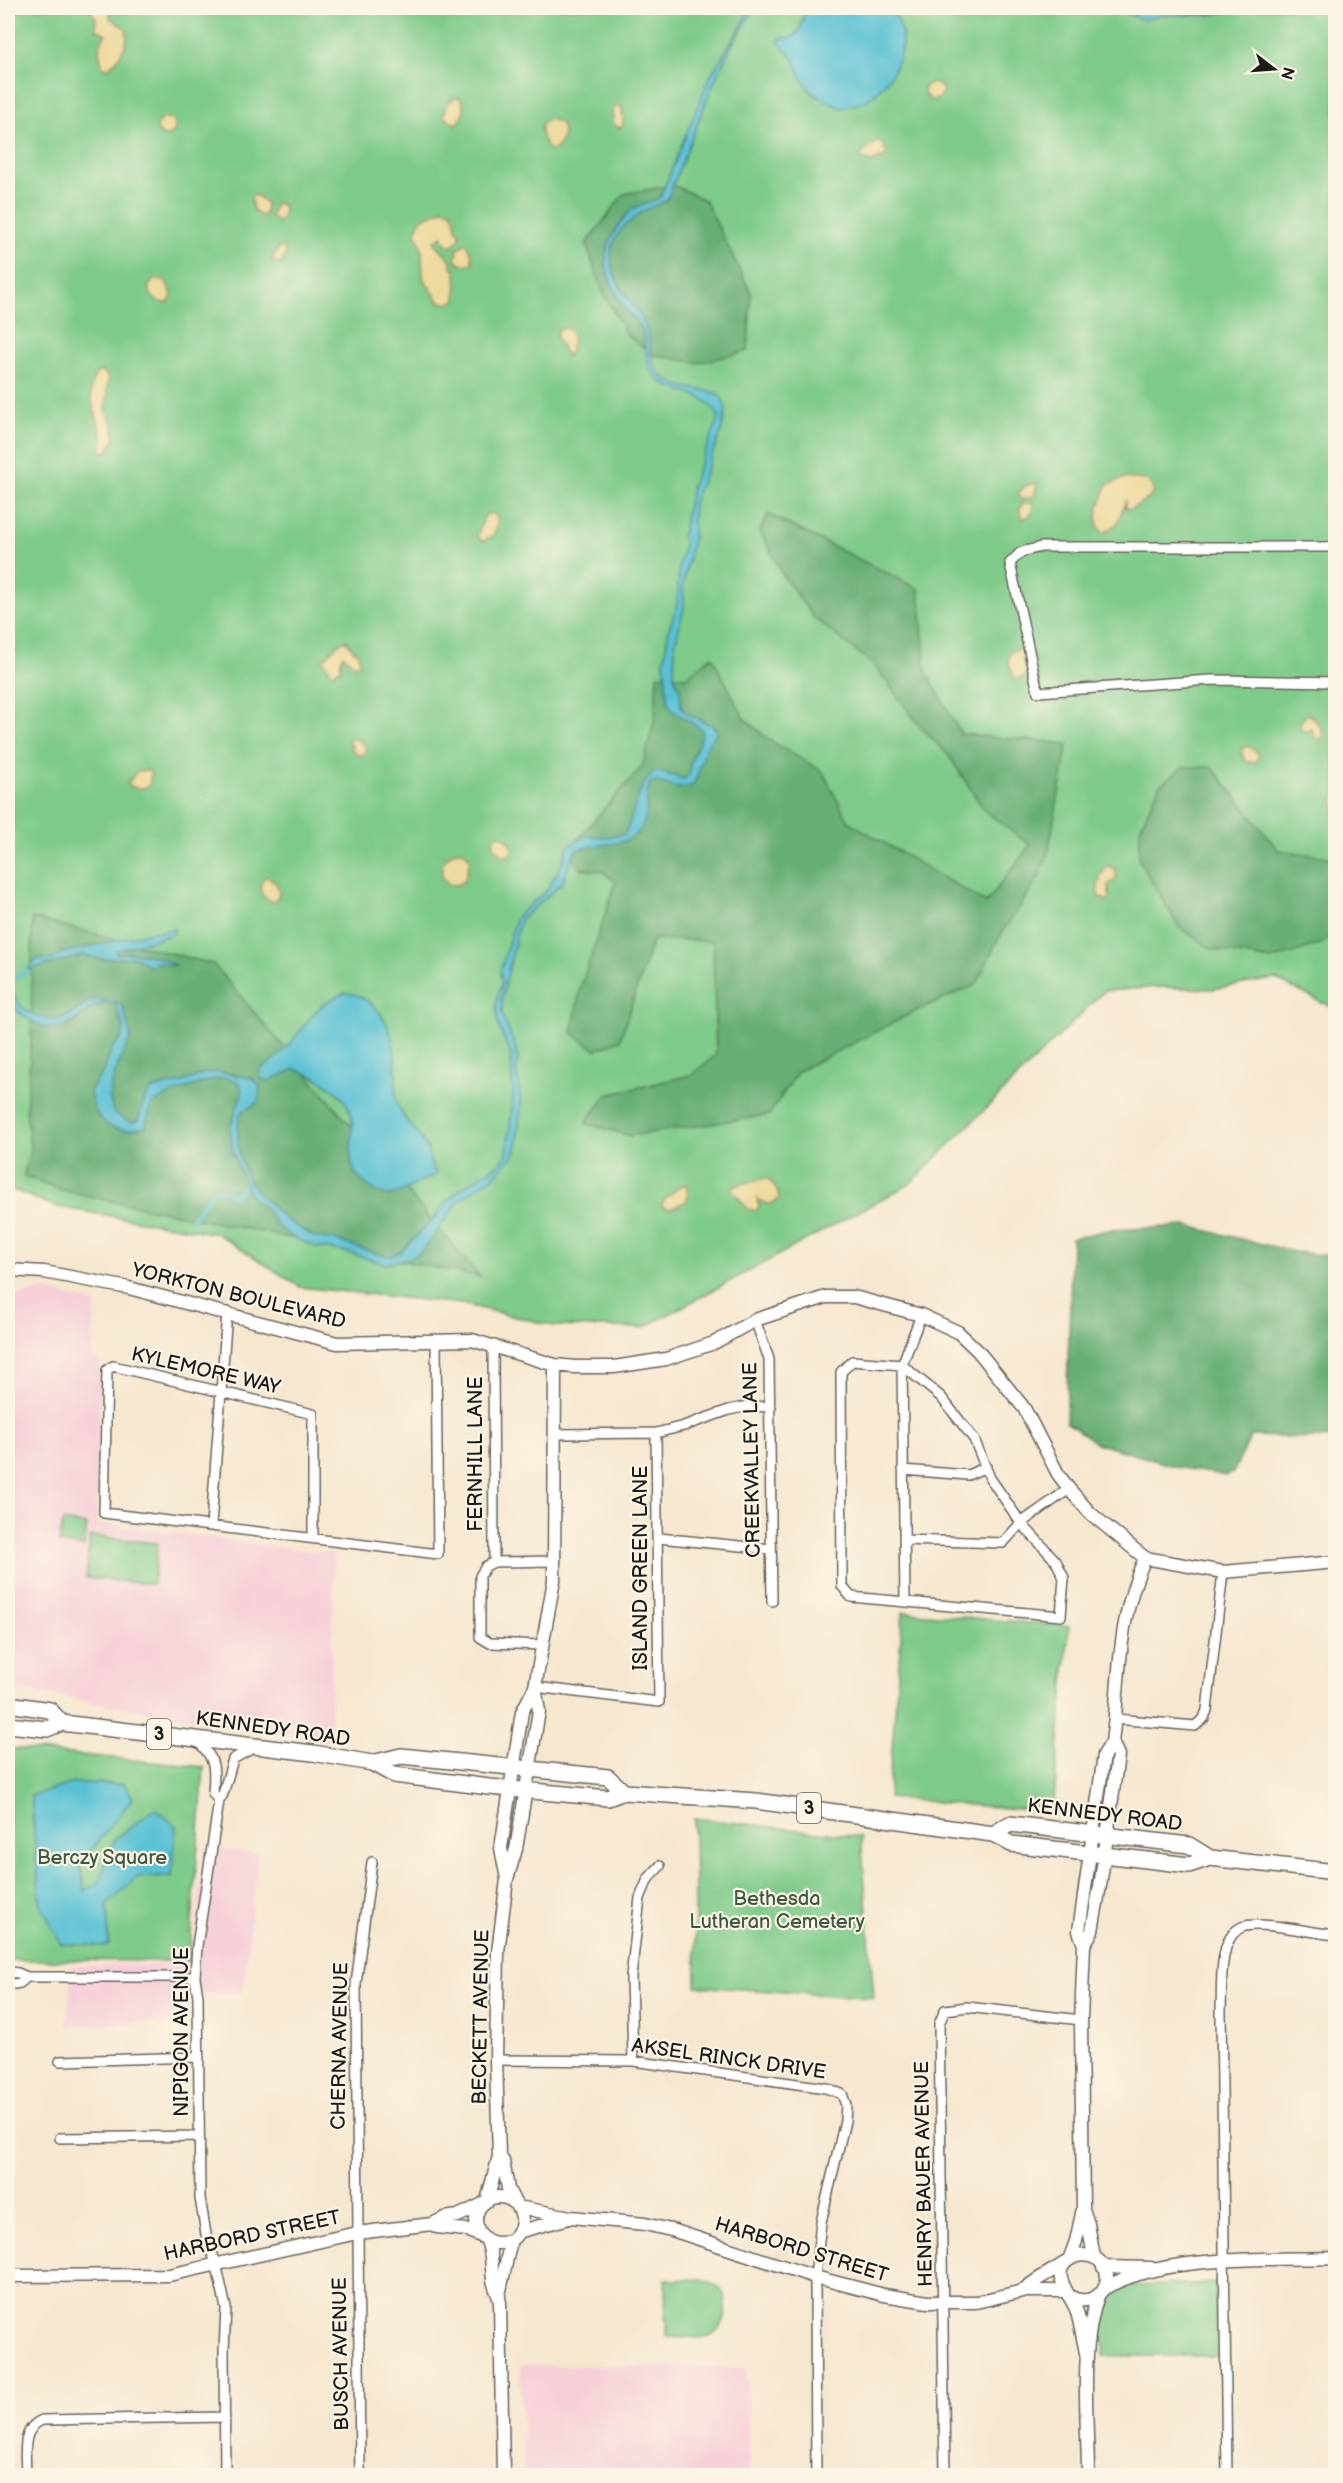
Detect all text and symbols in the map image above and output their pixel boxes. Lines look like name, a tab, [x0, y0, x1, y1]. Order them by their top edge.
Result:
north arrow	[1244, 39, 1304, 99]
text: N	[1276, 64, 1298, 81]
street label: YORKTON BOULEVARD	[128, 1258, 348, 1334]
street label: KYLEMORE WAY	[129, 1342, 283, 1400]
street label: CREEKVALLEY LANE	[738, 1362, 766, 1558]
street label: FERNHILL LANE	[464, 1376, 488, 1532]
street label: ISLAND GREEN LANE	[629, 1466, 653, 1671]
street label: KENNEDY ROAD	[194, 1706, 352, 1752]
road number: 3	[147, 1719, 171, 1749]
road number: 3	[797, 1793, 821, 1823]
street label: KENNEDY ROAD	[1026, 1794, 1184, 1836]
park label: Berczy Square	[37, 1846, 167, 1870]
park label: Bethesda Lutheran Cemetery	[689, 1887, 865, 1934]
street label: BECKETT AVENUE	[467, 1929, 495, 2105]
street label: NIPIGON AVENUE	[170, 1947, 194, 2117]
street label: CHERNA AVENUE	[327, 1962, 353, 2130]
street label: AKSEL RINCK DRIVE	[630, 2033, 827, 2085]
street label: HENRY BAUER AVENUE	[910, 2061, 938, 2287]
street label: HARBORD STREET	[162, 2206, 343, 2266]
street label: HARBORD STREET	[712, 2212, 891, 2288]
street label: BUSCH AVENUE	[328, 2277, 354, 2431]

